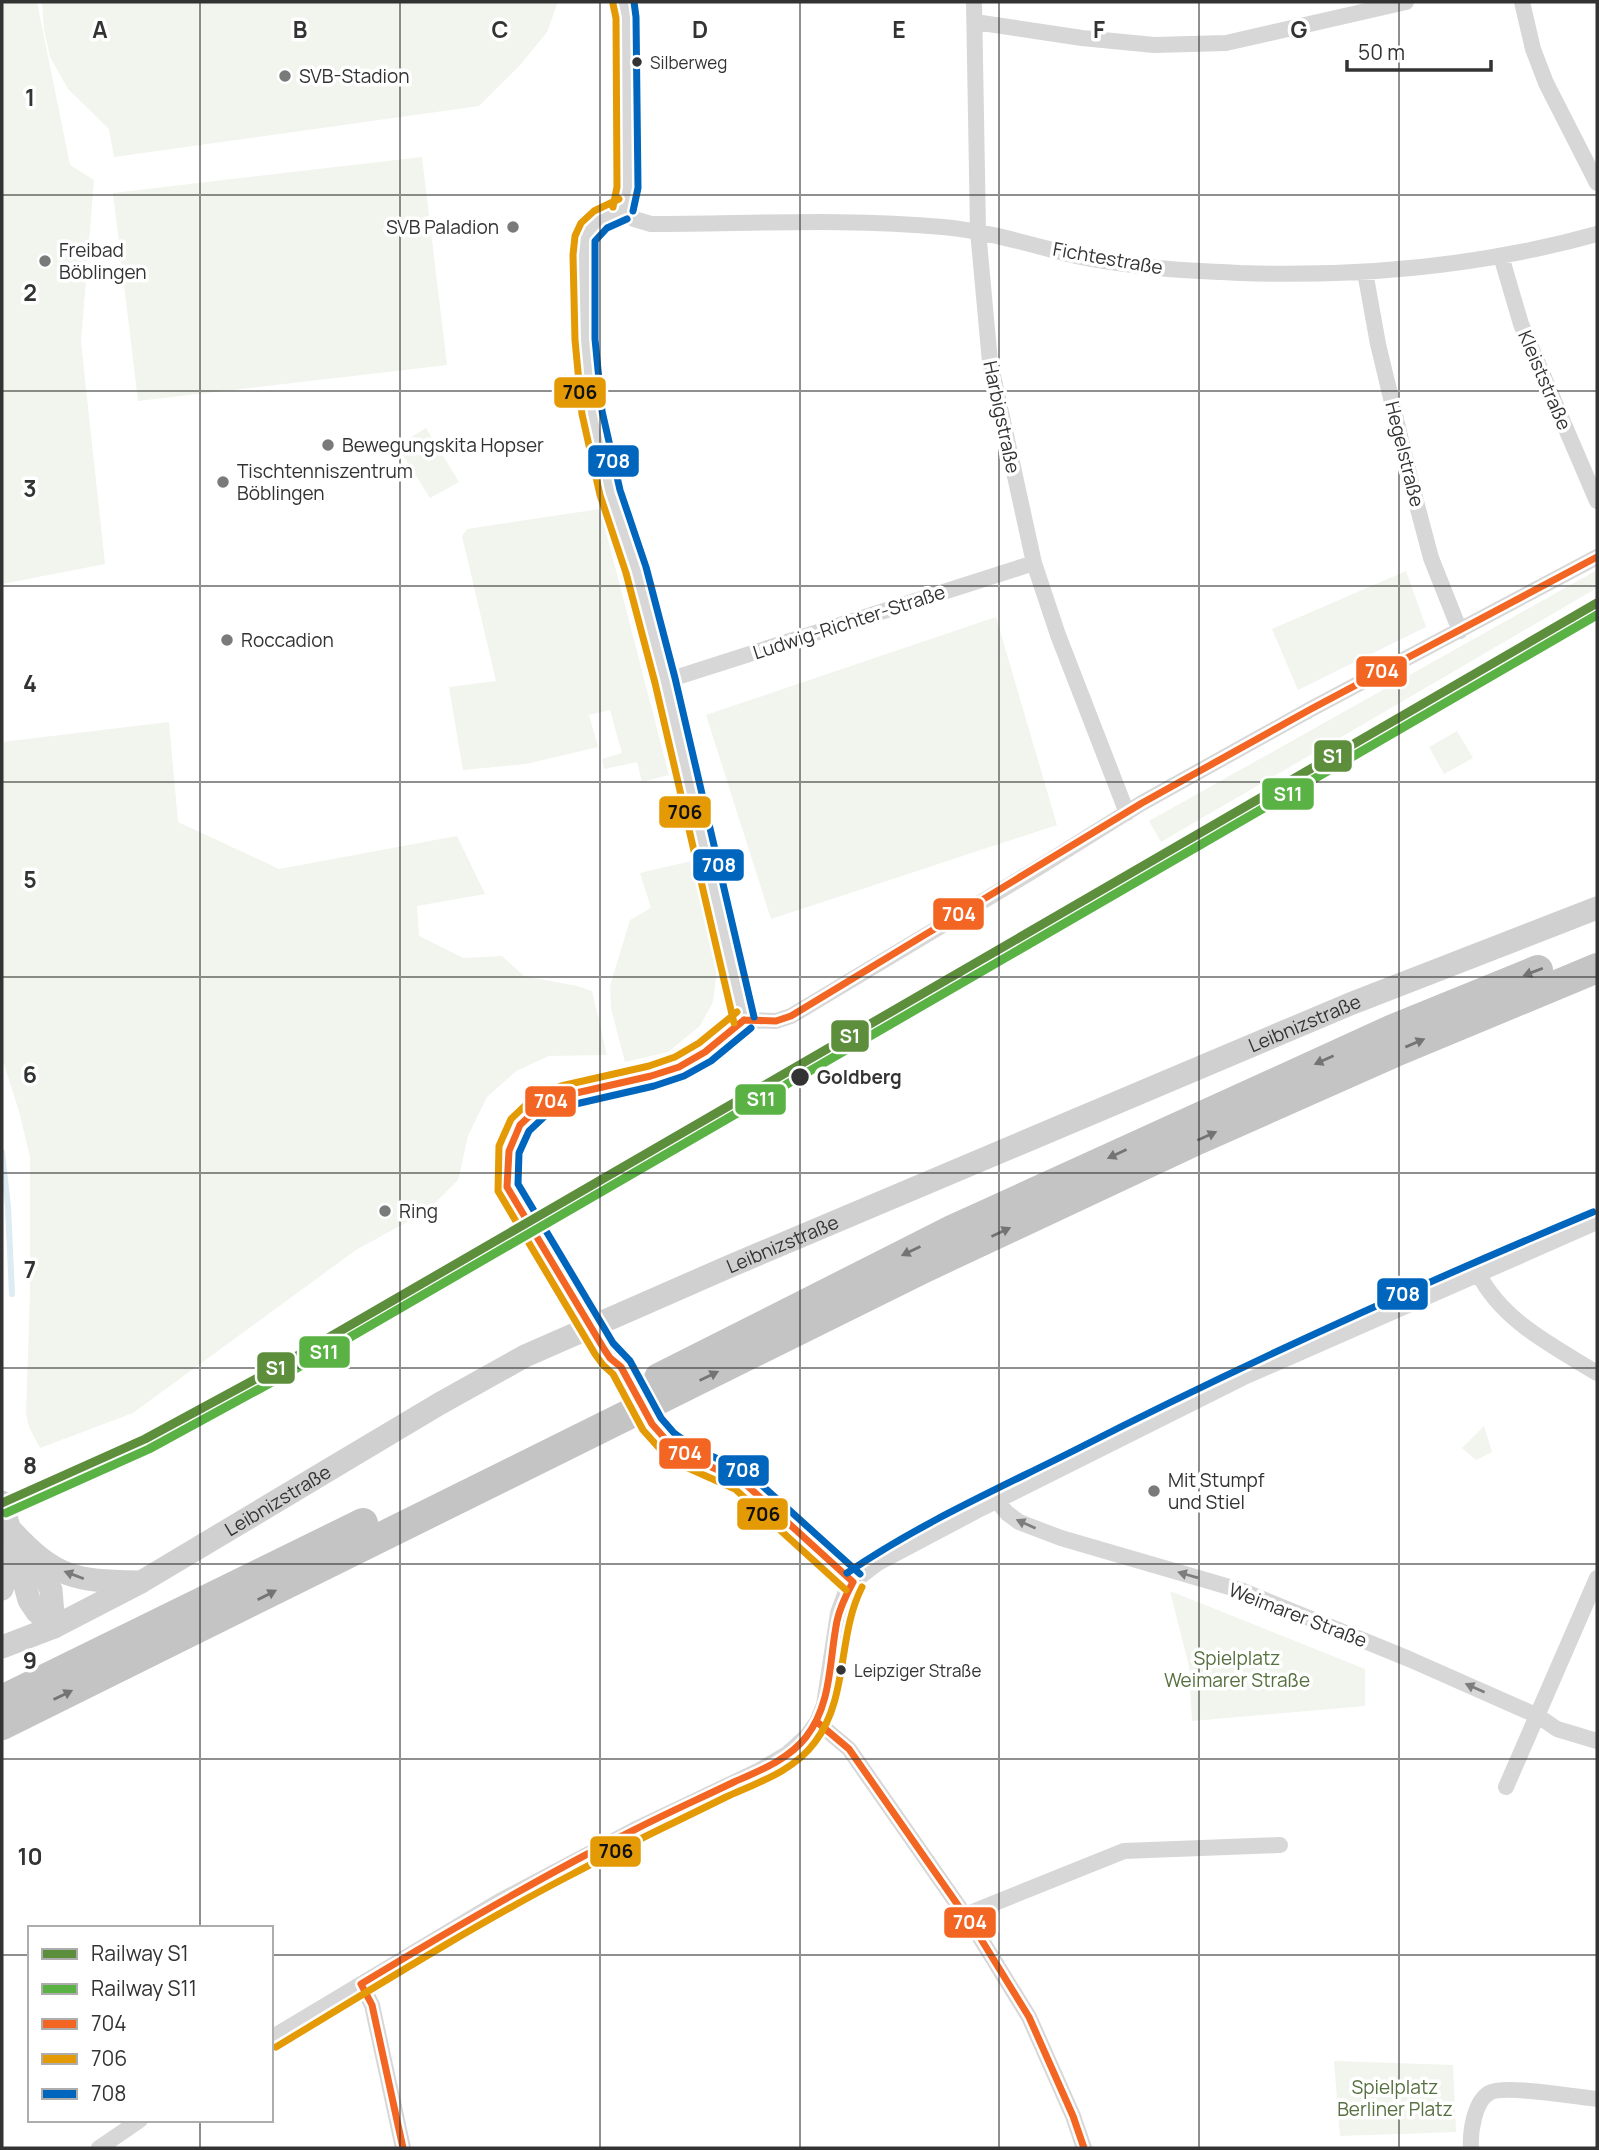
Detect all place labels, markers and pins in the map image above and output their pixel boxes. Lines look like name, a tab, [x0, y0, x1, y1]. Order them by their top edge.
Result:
place label: Silberweg	[650, 51, 727, 74]
marker: Silberweg	[630, 55, 644, 69]
place label: SVB-Stadion	[299, 63, 410, 89]
marker: SVB-Stadion	[277, 68, 293, 84]
place label: SVB Paladion	[386, 214, 499, 240]
marker: SVB Paladion	[505, 219, 521, 235]
place label: Freibad Böblingen	[59, 237, 147, 285]
marker: Freibad Böblingen	[37, 253, 53, 269]
place label: Bewegungskita Hopser	[342, 432, 544, 458]
marker: Bewegungskita Hopser	[320, 437, 336, 453]
place label: Tischtenniszentrum Böblingen	[237, 458, 413, 506]
marker: Tischtenniszentrum Böblingen	[215, 474, 231, 490]
place label: Roccadion	[241, 627, 334, 653]
marker: Roccadion	[219, 632, 235, 648]
place label: Goldberg	[817, 1064, 902, 1090]
marker: Goldberg	[789, 1066, 811, 1088]
place label: Ring	[399, 1198, 438, 1224]
marker: Ring	[377, 1203, 393, 1219]
place label: Mit Stumpf und Stiel	[1168, 1467, 1265, 1515]
marker: Mit Stumpf und Stiel	[1146, 1483, 1162, 1499]
place label: Leipziger Straße	[854, 1659, 982, 1682]
marker: Leipziger Straße	[834, 1663, 848, 1677]

